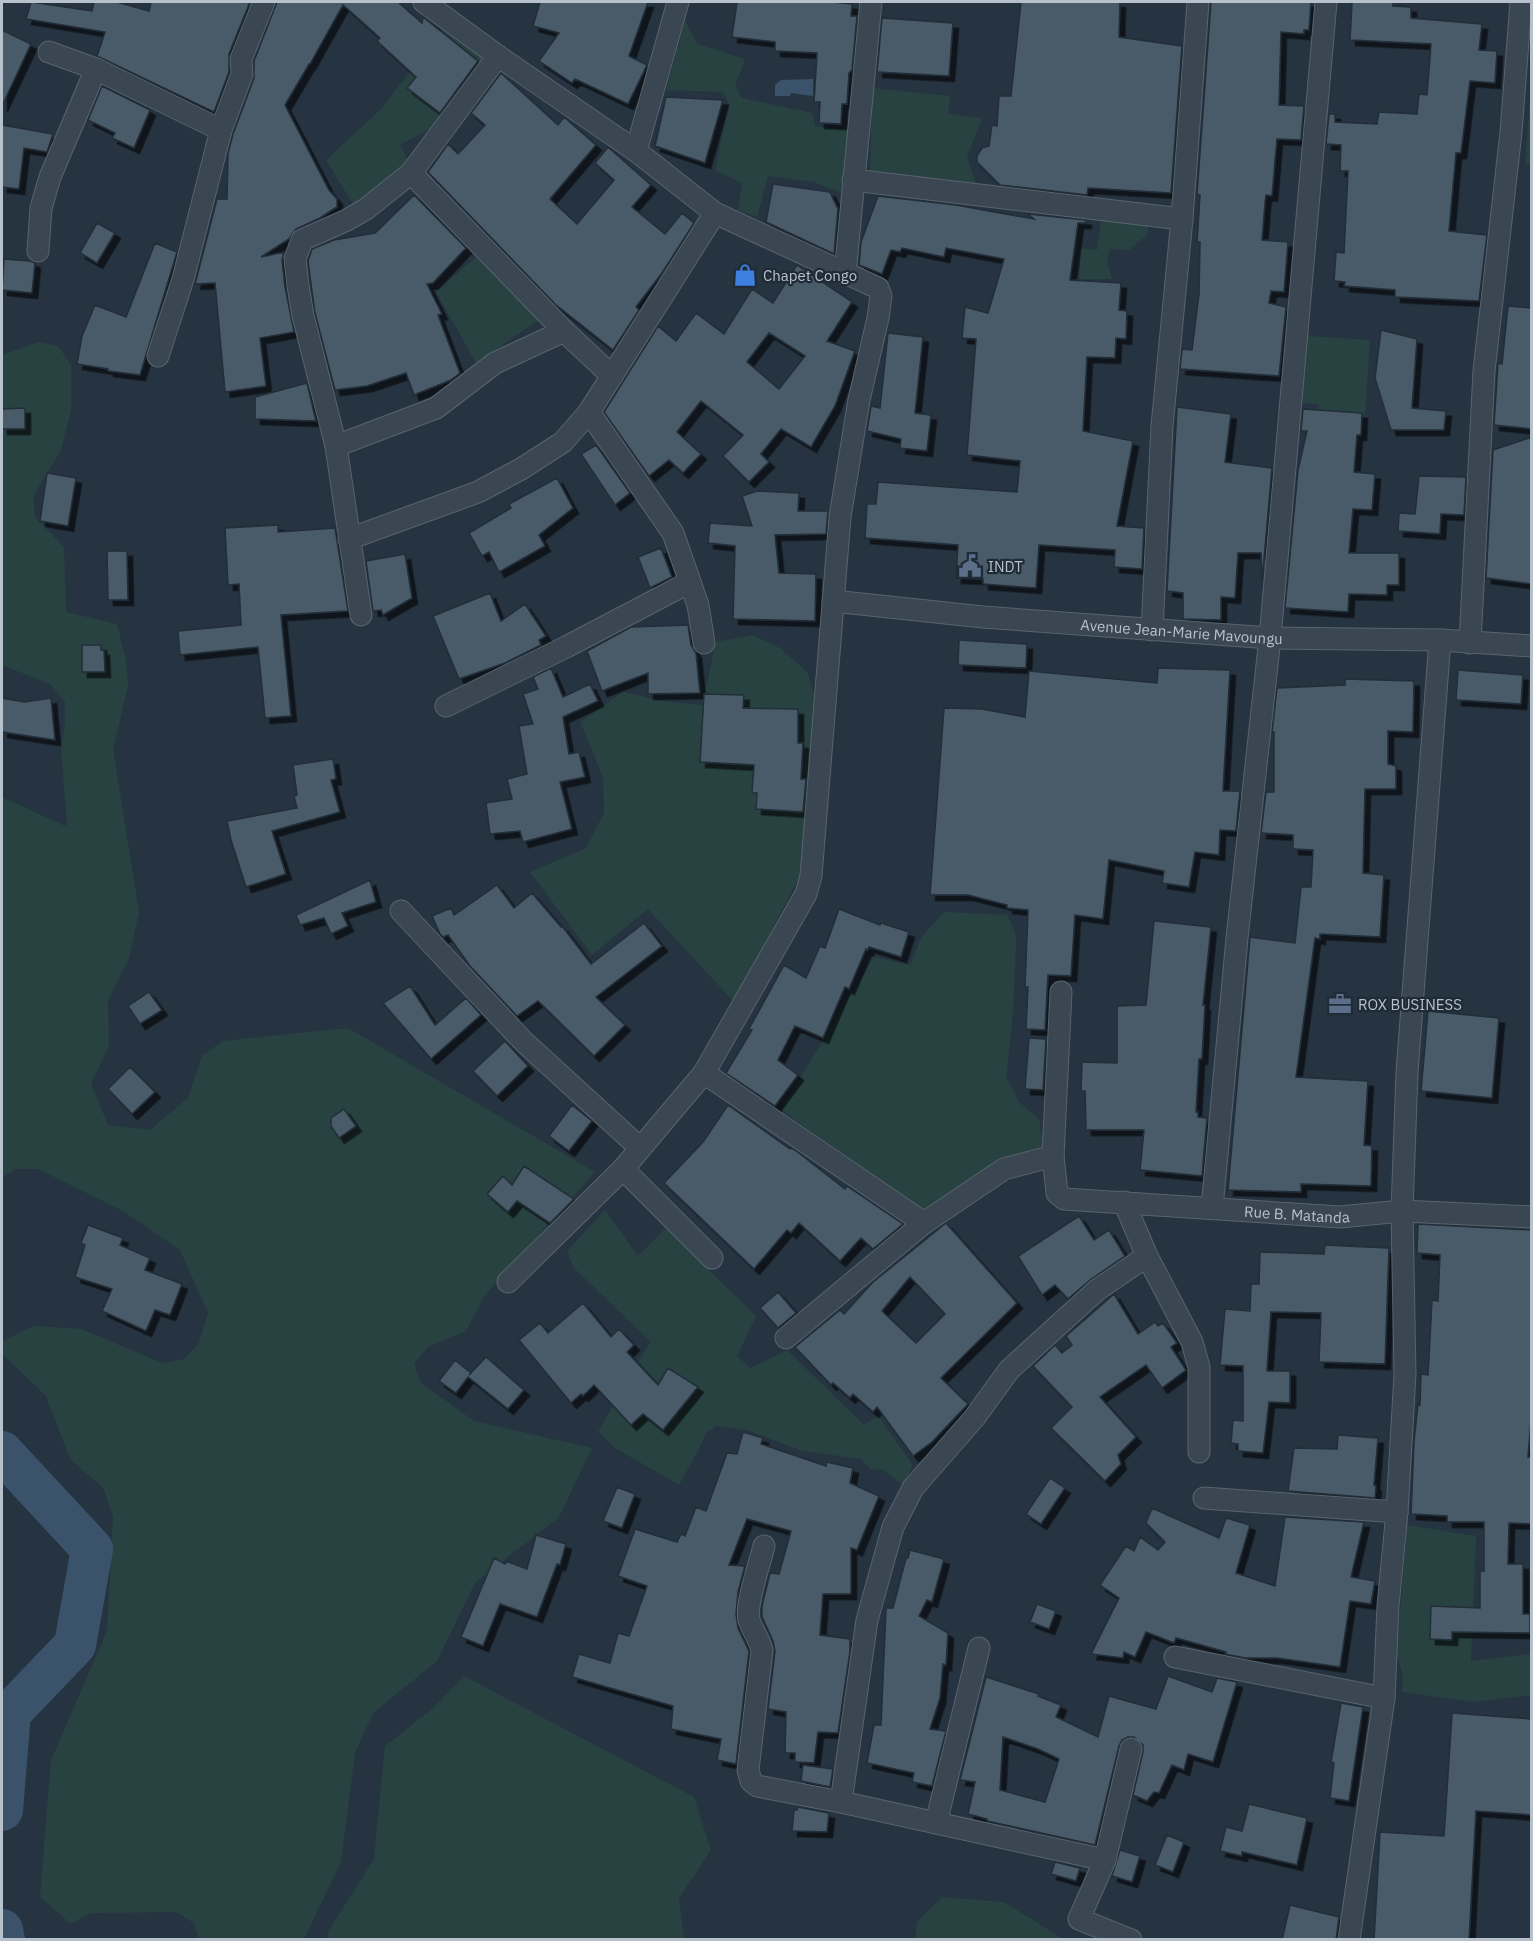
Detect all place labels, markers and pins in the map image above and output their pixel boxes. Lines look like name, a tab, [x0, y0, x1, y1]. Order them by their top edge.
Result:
shop icon: Chapet Congo	[732, 262, 758, 288]
place label: Chapet Congo	[763, 266, 857, 285]
public building icon: INDT	[957, 553, 983, 579]
place label: INDT	[988, 557, 1023, 576]
office icon: ROX BUSINESS	[1327, 991, 1353, 1017]
place label: ROX BUSINESS	[1358, 995, 1462, 1014]

